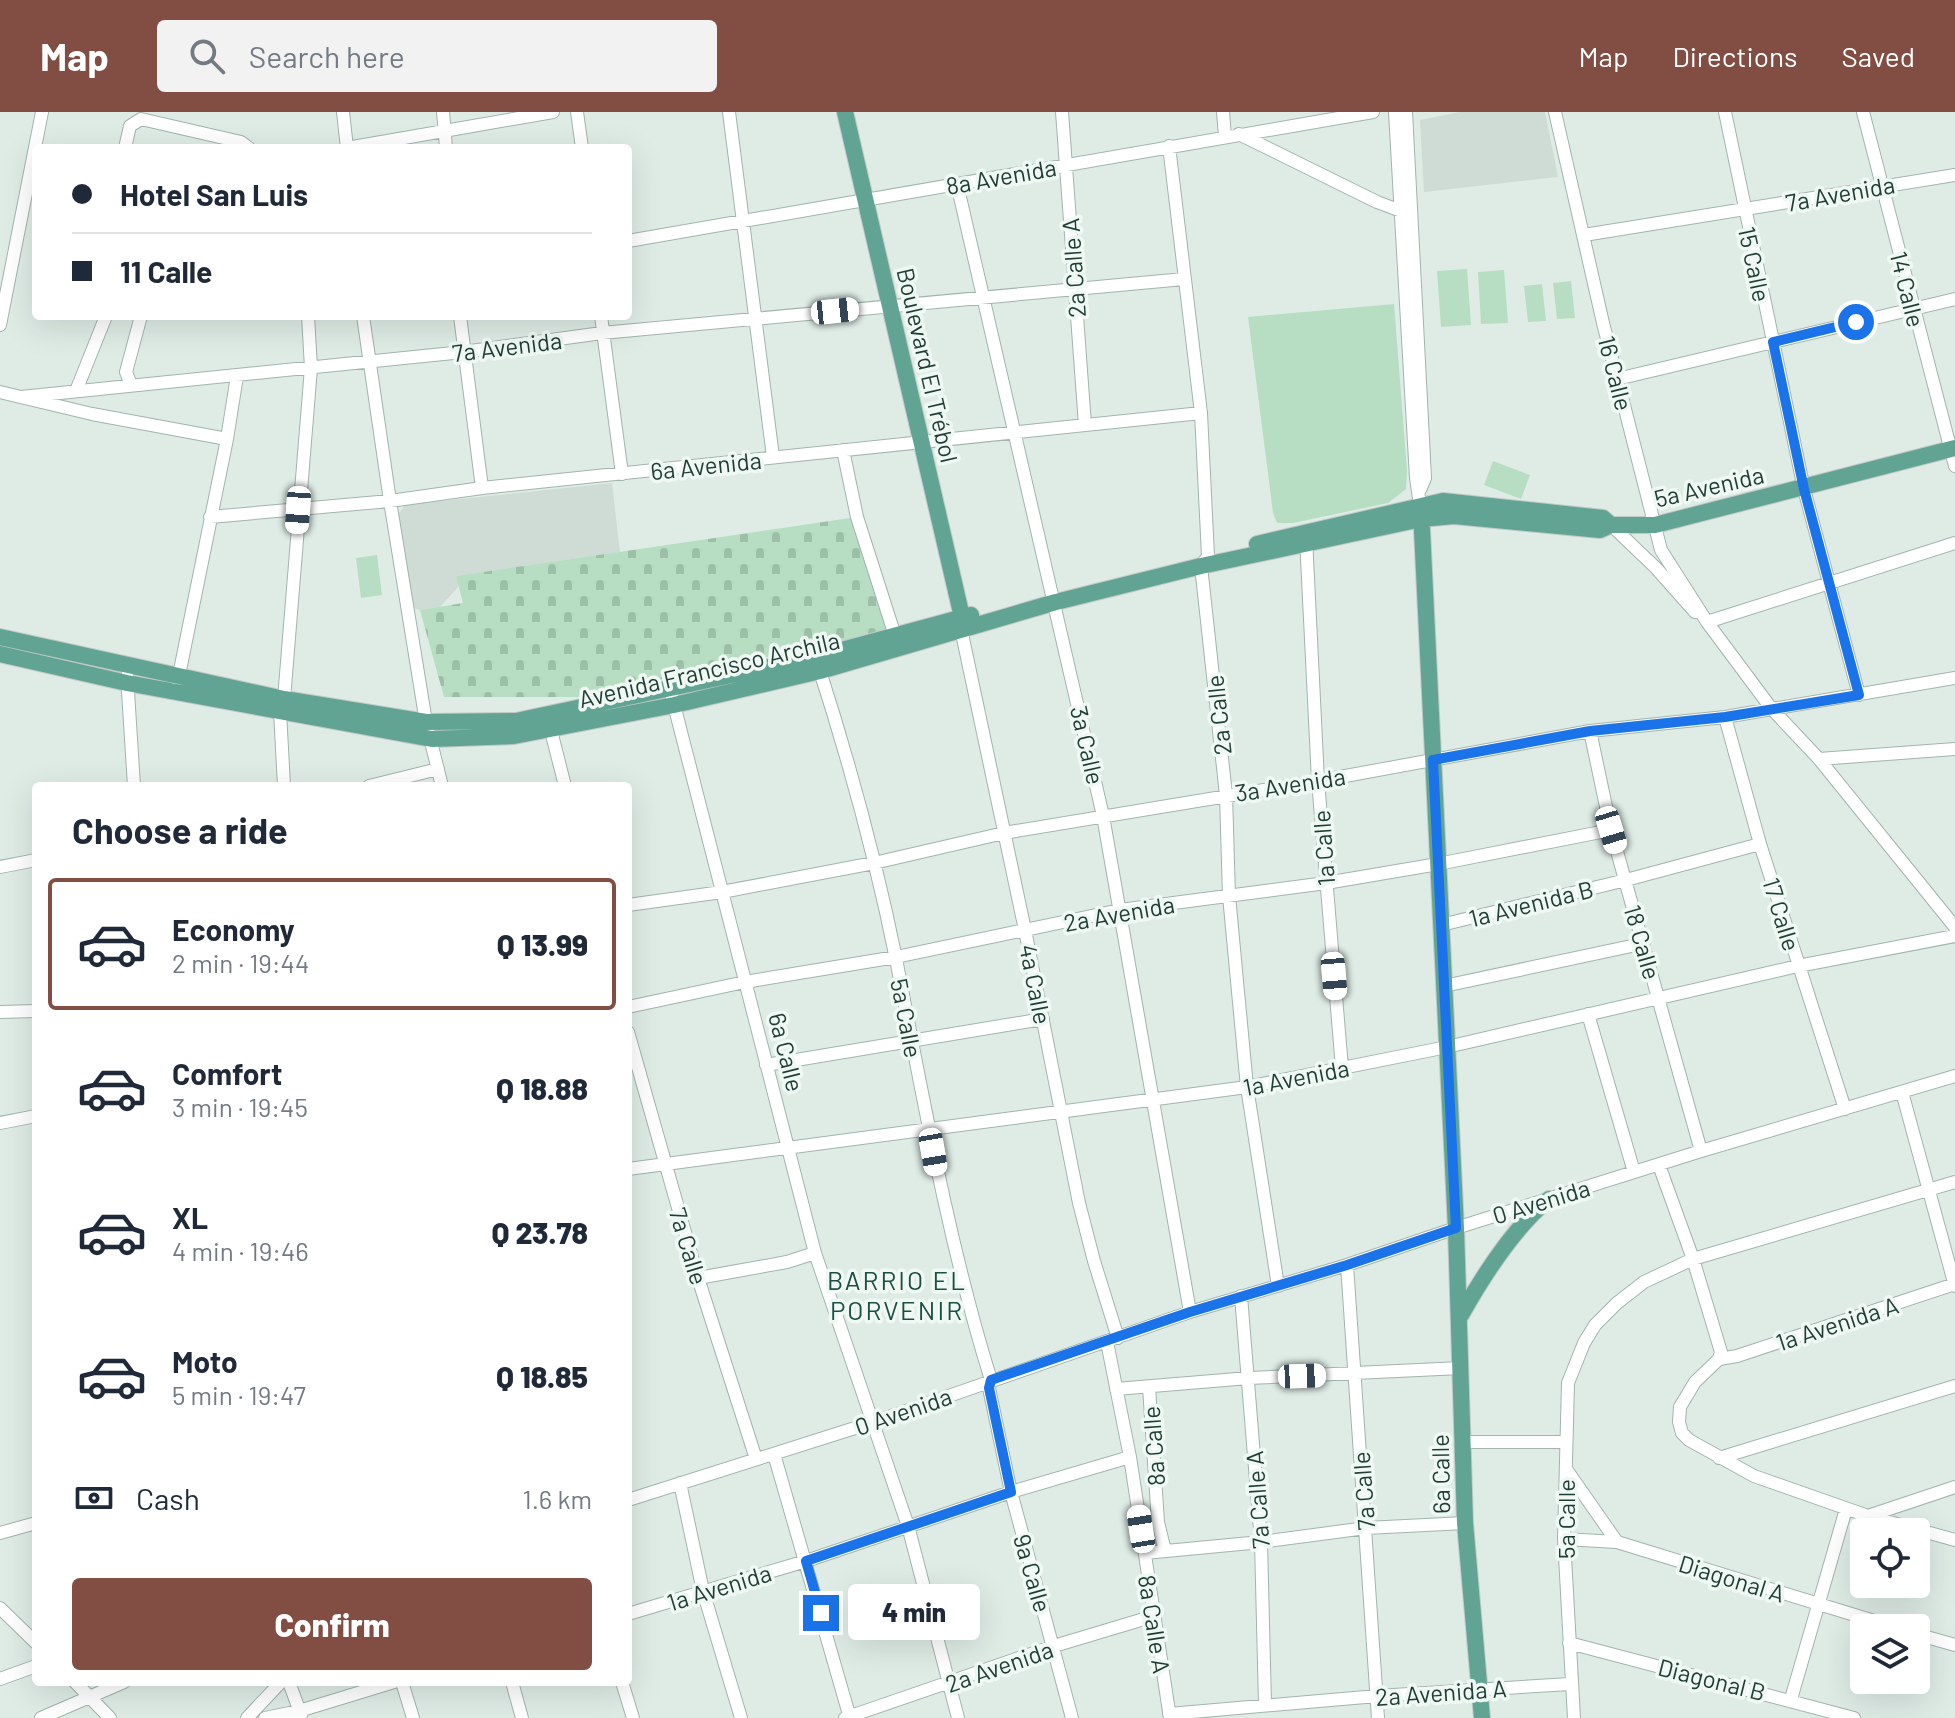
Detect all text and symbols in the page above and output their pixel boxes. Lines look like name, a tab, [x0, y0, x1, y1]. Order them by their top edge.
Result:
search box	[157, 20, 717, 92]
text: Map	[40, 33, 109, 79]
icon: search	[185, 34, 229, 78]
text: Search here	[249, 38, 405, 74]
text: Map	[1579, 39, 1628, 73]
text: Directions	[1672, 39, 1798, 73]
text: Saved	[1842, 39, 1915, 73]
street label: 8a Avenida	[943, 152, 1059, 200]
street label: 7a Avenida	[1783, 169, 1897, 217]
text: Hotel San Luis	[120, 176, 308, 212]
street label: 2a Calle A	[1055, 217, 1091, 319]
street label: 15 Calle	[1733, 224, 1777, 304]
street label: 14 Calle	[1885, 248, 1931, 330]
text: 11 Calle	[120, 253, 212, 289]
street label: Boulevard El Trébol	[891, 265, 965, 465]
car	[810, 297, 860, 325]
route start	[1838, 304, 1874, 340]
street label: 7a Avenida	[450, 325, 564, 367]
street label: 16 Calle	[1593, 333, 1639, 413]
street label: 6a Avenida	[649, 445, 763, 485]
street label: 5a Avenida	[1651, 459, 1767, 513]
car	[284, 485, 312, 535]
street label: Avenida Francisco Archila	[576, 625, 842, 713]
street label: 2a Calle	[1199, 673, 1237, 757]
street label: 3a Calle	[1065, 703, 1111, 787]
street label: 3a Avenida	[1233, 761, 1347, 807]
car	[1593, 804, 1629, 856]
text: Choose a ride	[72, 808, 288, 851]
street label: 1a Calle	[1306, 809, 1340, 887]
street label: 1a Avenida B	[1466, 874, 1596, 932]
street label: 17 Calle	[1757, 874, 1807, 954]
street label: 2a Avenida	[1061, 889, 1177, 937]
street label: 18 Calle	[1619, 901, 1667, 983]
icon: car	[76, 908, 148, 980]
text: Economy	[172, 911, 295, 947]
text: Q 13.99	[497, 926, 588, 962]
street label: 4a Calle	[1014, 942, 1058, 1026]
text: 2 min · 19:44	[172, 947, 309, 978]
car	[1320, 951, 1348, 1001]
street label: 5a Calle	[885, 976, 929, 1060]
street label: 6a Calle	[763, 1010, 811, 1094]
icon: car	[76, 1052, 148, 1124]
street label: 1a Avenida	[1240, 1053, 1352, 1101]
text: Comfort	[172, 1055, 282, 1091]
text: Q 18.88	[496, 1070, 588, 1106]
text: 3 min · 19:45	[172, 1091, 308, 1122]
car	[917, 1126, 949, 1178]
street label: 0 Avenida	[1489, 1172, 1593, 1230]
icon: car	[76, 1196, 148, 1268]
text: XL	[172, 1199, 208, 1235]
street label: 7a Calle	[664, 1204, 714, 1288]
text: Q 23.78	[491, 1214, 588, 1250]
text: 4 min · 19:46	[172, 1235, 309, 1266]
district label: BARRIO EL PORVENIR	[827, 1264, 967, 1325]
street label: 1a Avenida A	[1772, 1290, 1902, 1356]
icon: car	[76, 1340, 148, 1412]
text: Moto	[172, 1343, 238, 1379]
text: Q 18.85	[496, 1358, 588, 1394]
car	[1278, 1363, 1326, 1389]
text: 5 min · 19:47	[172, 1379, 306, 1410]
street label: 0 Avenida	[851, 1381, 955, 1441]
street label: 8a Calle	[1136, 1405, 1170, 1487]
street label: 6a Calle	[1425, 1434, 1455, 1514]
street label: 7a Calle A	[1239, 1450, 1275, 1550]
street label: 7a Calle	[1346, 1451, 1380, 1531]
icon: cash	[72, 1476, 116, 1520]
street label: 5a Calle	[1551, 1479, 1580, 1559]
text: Cash	[136, 1480, 200, 1516]
text: 1.6 km	[523, 1483, 592, 1514]
car	[1125, 1503, 1157, 1555]
map controls	[1850, 1518, 1930, 1694]
button: locate	[1850, 1518, 1930, 1598]
street label: 9a Calle	[1008, 1531, 1058, 1615]
street label: Diagonal A	[1676, 1548, 1788, 1608]
street label: 1a Avenida	[663, 1557, 775, 1617]
street label: 8a Calle A	[1133, 1573, 1177, 1675]
button: Confirm	[72, 1578, 592, 1670]
callout: 4 min	[849, 1585, 981, 1641]
route end	[803, 1595, 839, 1631]
text: 4 min	[882, 1596, 946, 1627]
button: layers	[1850, 1614, 1930, 1694]
street label: 2a Avenida	[941, 1634, 1057, 1698]
street label: Diagonal B	[1655, 1652, 1769, 1706]
street label: 2a Avenida A	[1374, 1673, 1508, 1711]

